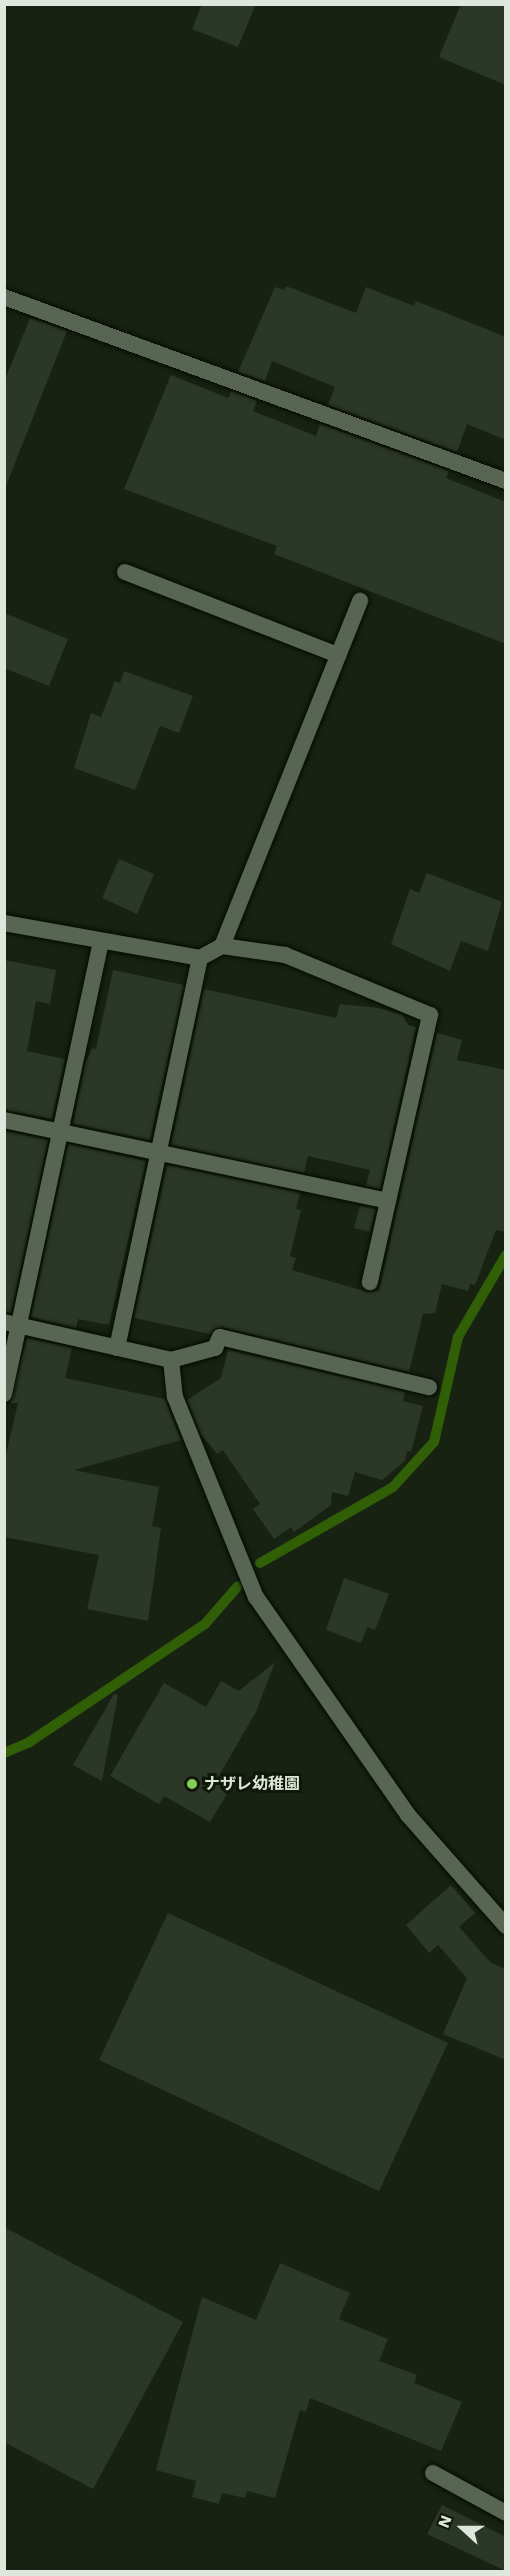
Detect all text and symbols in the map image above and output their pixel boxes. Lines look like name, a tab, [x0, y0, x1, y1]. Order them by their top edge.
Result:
place label: ナザレ幼稚園	[204, 1774, 300, 1794]
marker: ナザレ幼稚園	[185, 1777, 199, 1791]
north arrow	[432, 2498, 492, 2558]
text: N	[434, 2512, 456, 2530]

